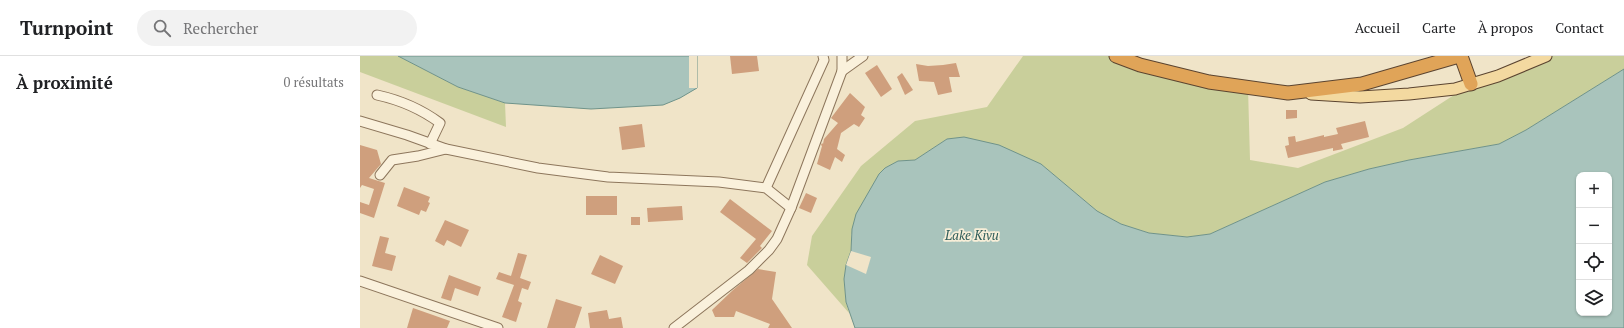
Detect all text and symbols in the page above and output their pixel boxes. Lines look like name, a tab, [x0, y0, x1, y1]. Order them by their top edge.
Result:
search box	[137, 10, 417, 46]
text: Turnpoint	[20, 15, 113, 40]
icon: search	[151, 17, 173, 39]
text: Rechercher	[183, 18, 258, 38]
text: Accueil	[1355, 18, 1400, 37]
text: Carte	[1422, 18, 1456, 37]
text: À propos	[1478, 18, 1533, 37]
text: Contact	[1555, 18, 1604, 37]
text: À proximité	[16, 71, 113, 94]
text: 0 résultats	[284, 73, 344, 91]
map controls	[1576, 172, 1612, 316]
button: +	[1576, 172, 1612, 208]
button: −	[1576, 208, 1612, 244]
water label: Lake Kivu	[944, 226, 999, 244]
button: locate	[1576, 244, 1612, 280]
button: layers	[1576, 280, 1612, 316]

